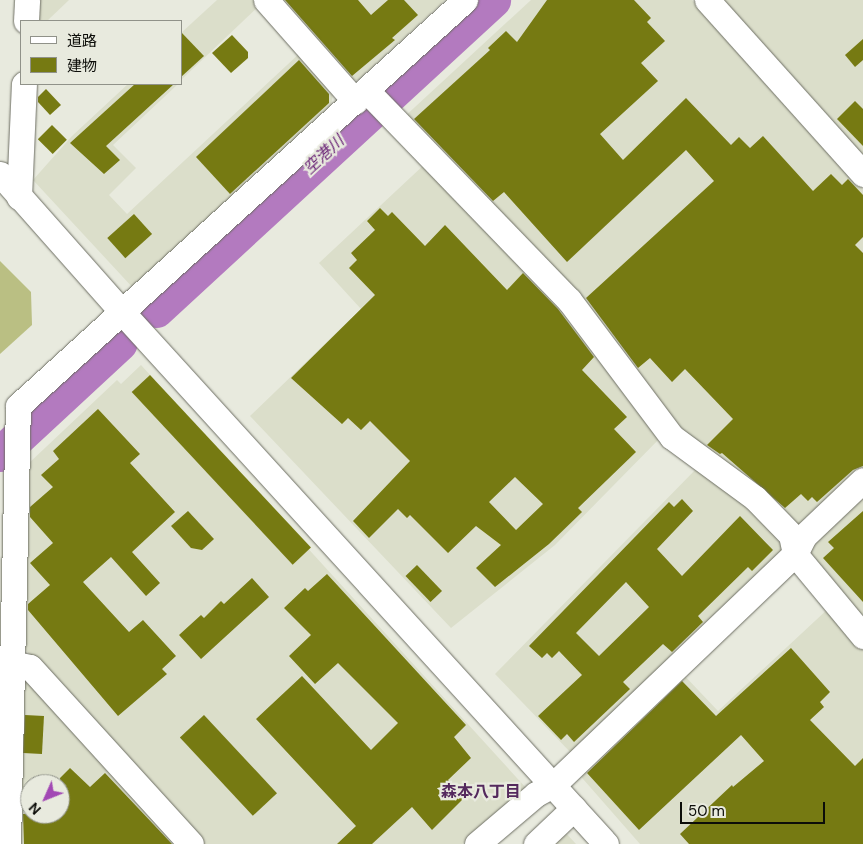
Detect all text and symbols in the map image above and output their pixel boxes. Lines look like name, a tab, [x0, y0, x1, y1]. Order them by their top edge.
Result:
legend	[20, 20, 182, 85]
text: 道路	[67, 31, 97, 51]
text: 建物	[67, 56, 97, 76]
water label: 空港川	[300, 132, 348, 178]
north arrow	[20, 774, 70, 824]
district label: 森本八丁目	[441, 782, 521, 802]
scale bar	[683, 792, 828, 824]
text: N	[25, 799, 45, 819]
text: 50 m	[688, 801, 725, 821]

